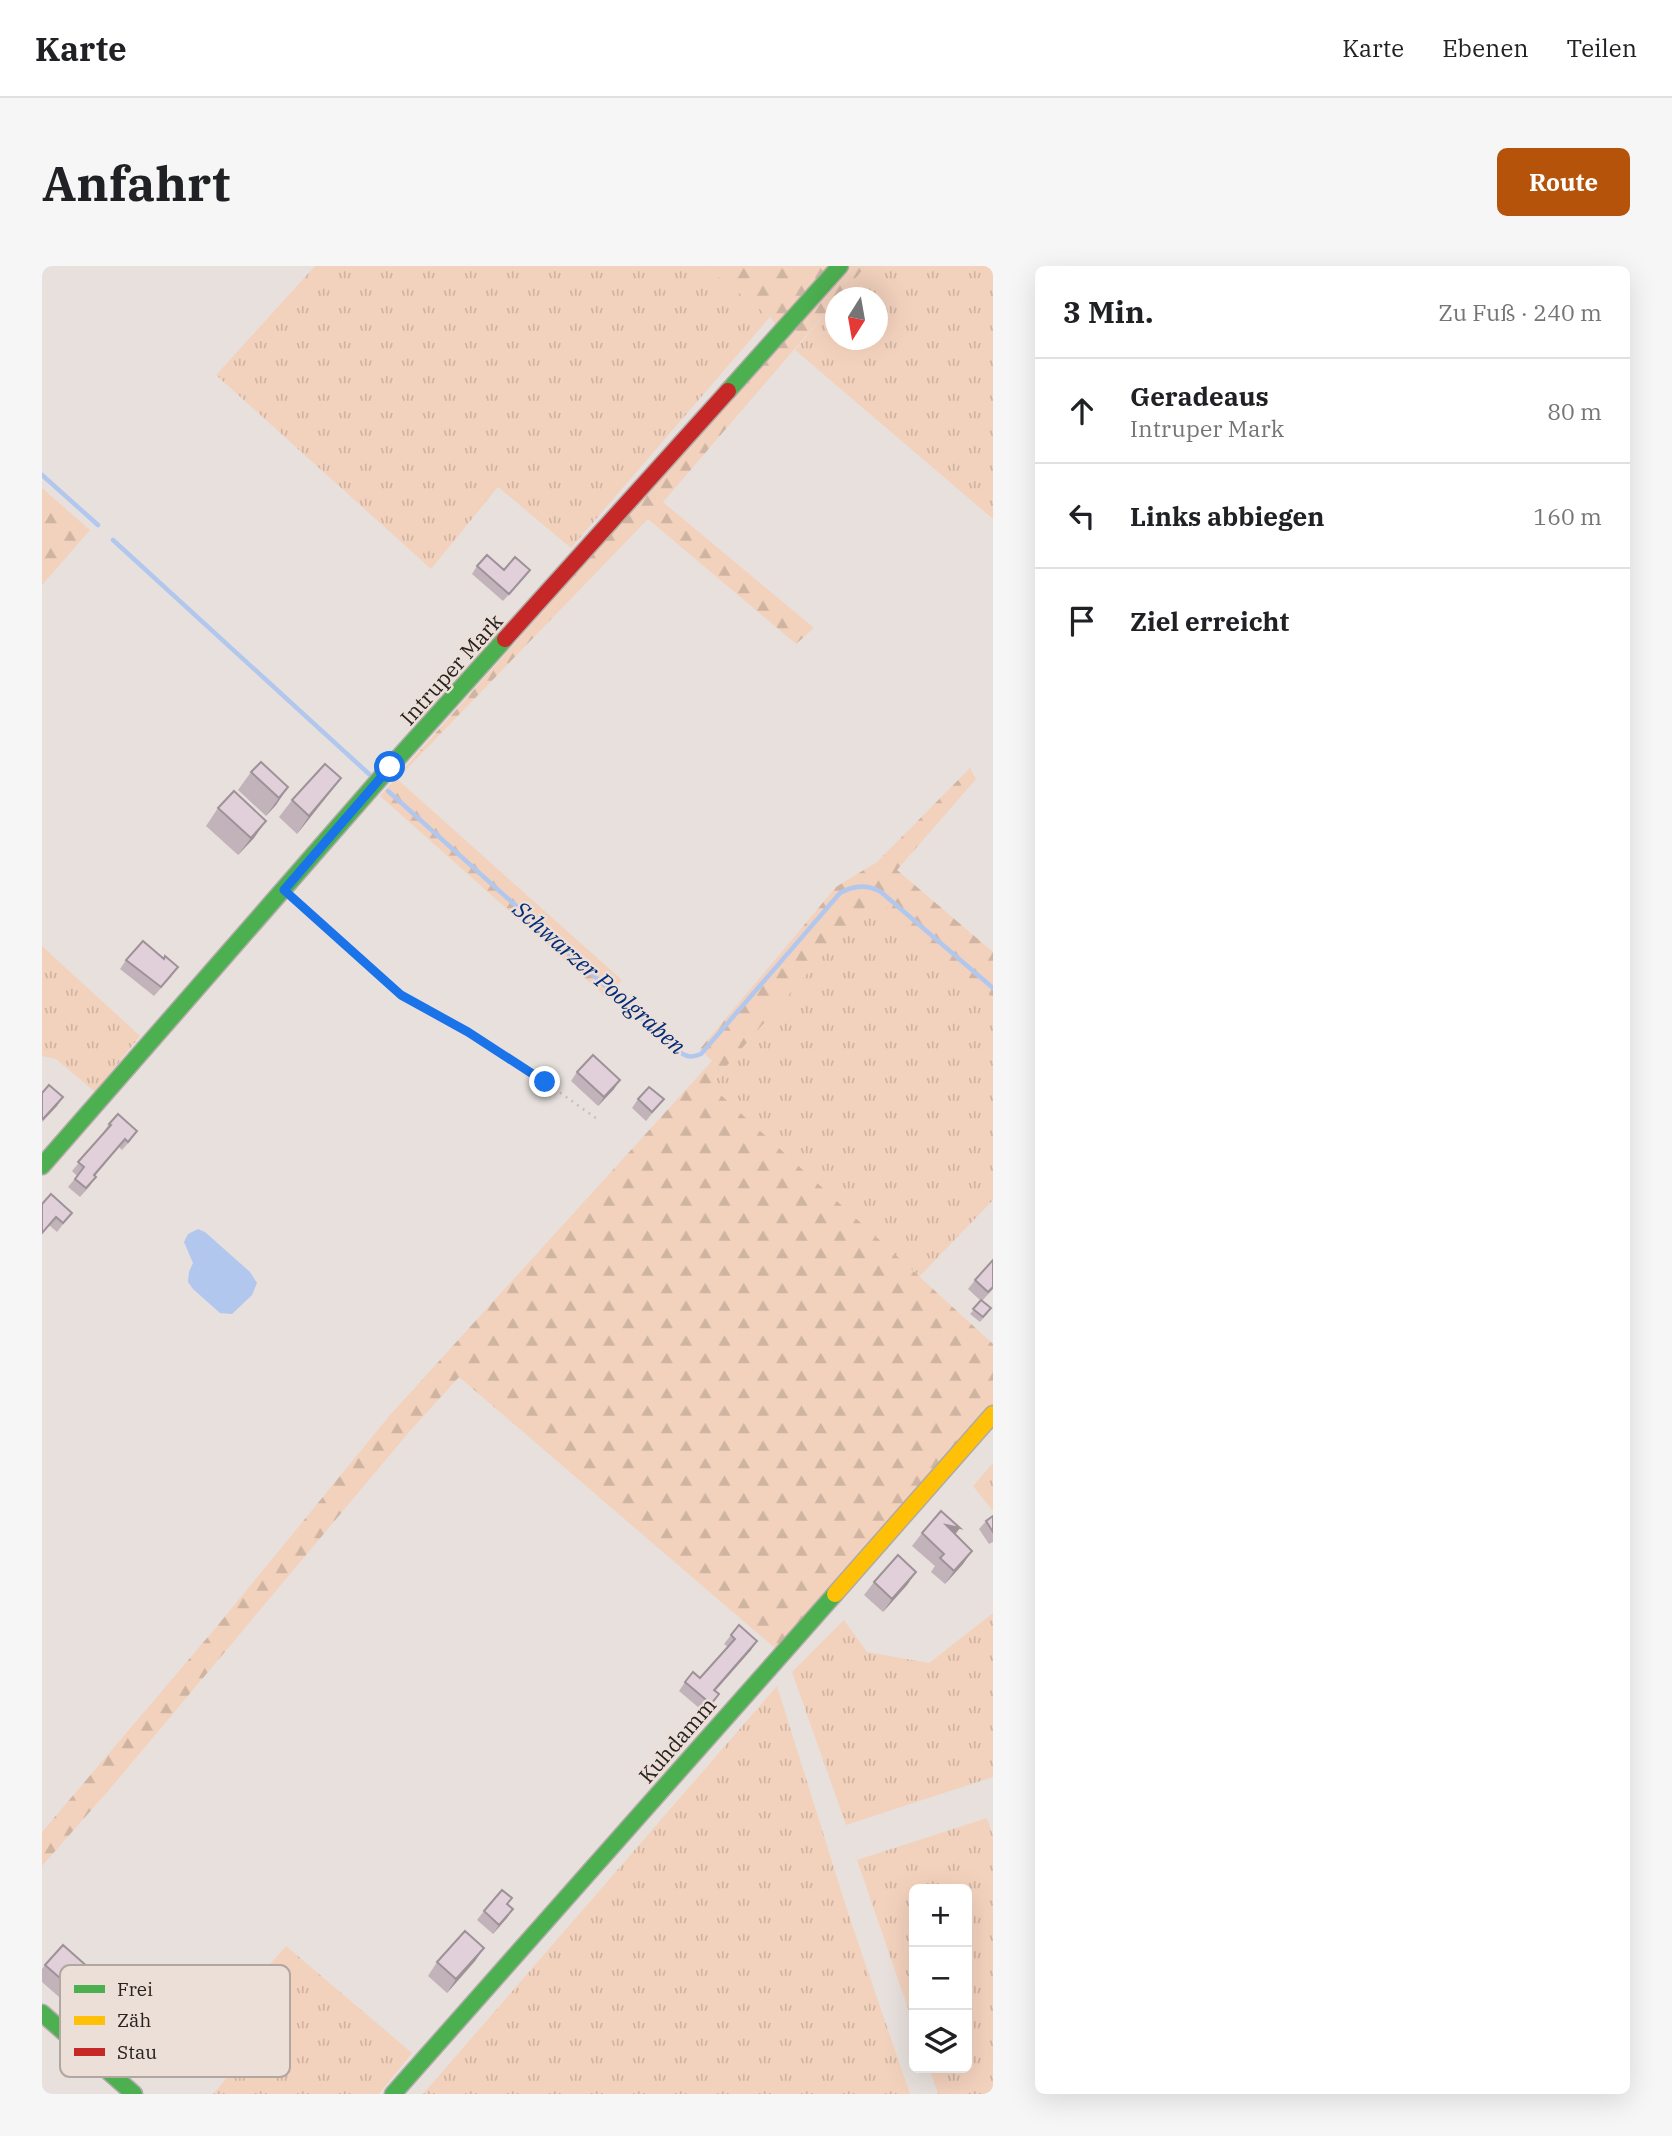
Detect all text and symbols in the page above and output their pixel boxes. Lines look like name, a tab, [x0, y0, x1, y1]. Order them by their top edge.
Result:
text: Karte	[35, 27, 127, 70]
text: Karte	[1342, 32, 1404, 64]
text: Ebenen	[1442, 32, 1529, 64]
text: Teilen	[1567, 32, 1637, 64]
button: Route	[1497, 148, 1630, 216]
text: Anfahrt	[42, 151, 230, 214]
north arrow	[825, 287, 888, 350]
text: 3 Min.	[1063, 292, 1154, 331]
text: Zu Fuß · 240 m	[1438, 297, 1602, 327]
text: Geradeaus	[1130, 379, 1269, 413]
icon: ahead	[1063, 392, 1101, 430]
text: 80 m	[1547, 396, 1602, 426]
text: Intruper Mark	[1130, 413, 1284, 443]
icon: left	[1063, 497, 1101, 535]
text: Links abbiegen	[1130, 499, 1325, 533]
text: 160 m	[1533, 501, 1602, 531]
icon: arrive	[1063, 602, 1101, 640]
text: Ziel erreicht	[1130, 604, 1289, 638]
street label: Intruper Mark	[394, 607, 509, 731]
route start	[374, 751, 405, 782]
water label: Schwarzer Poolgraben	[507, 893, 693, 1060]
route end	[529, 1066, 560, 1097]
street label: Kuhdamm	[632, 1691, 722, 1789]
map controls	[909, 1884, 972, 2073]
button: +	[909, 1884, 972, 1947]
button: −	[909, 1947, 972, 2010]
legend	[60, 1965, 290, 2077]
text: Frei	[117, 1977, 153, 2001]
text: Zäh	[117, 2008, 151, 2032]
button: layers	[909, 2010, 972, 2073]
text: Stau	[117, 2040, 157, 2064]

